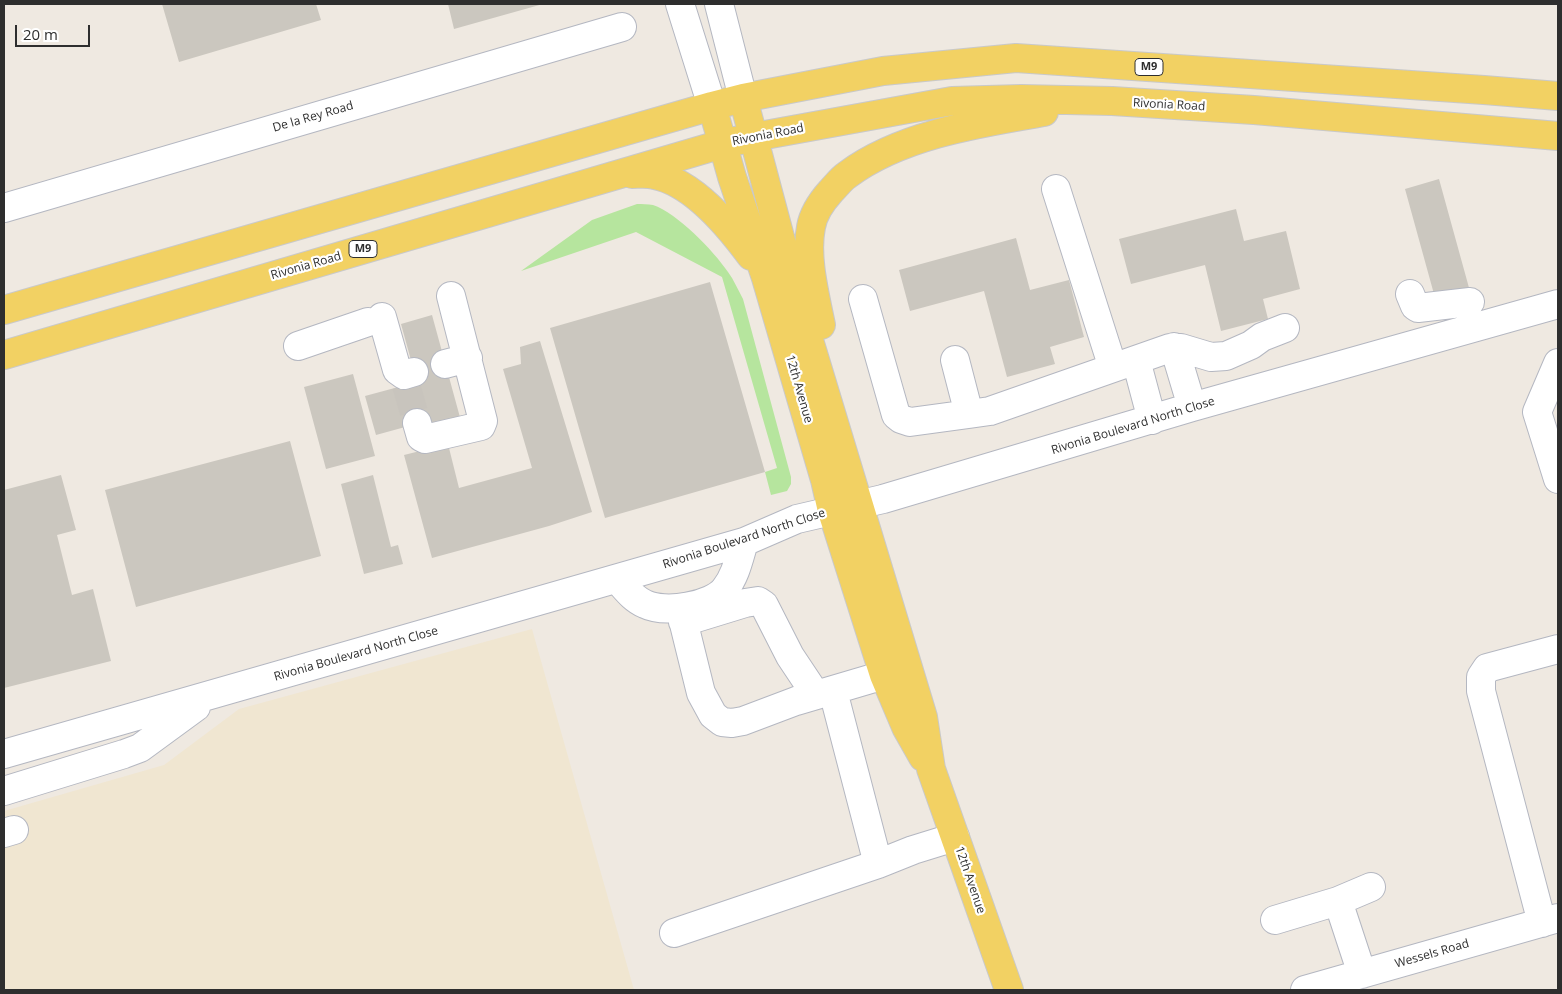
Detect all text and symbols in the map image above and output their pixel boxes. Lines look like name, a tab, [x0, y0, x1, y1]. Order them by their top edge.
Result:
scale bar	[18, 15, 92, 47]
text: 20 m	[23, 24, 58, 44]
road number: M9	[1135, 58, 1163, 76]
street label: Rivonia Road	[1132, 96, 1206, 114]
street label: De la Rey Road	[271, 99, 355, 135]
street label: Rivonia Road	[731, 121, 805, 149]
road number: M9	[349, 240, 377, 258]
street label: Rivonia Road	[269, 249, 343, 283]
street label: 12th Avenue	[782, 353, 816, 425]
street label: Rivonia Boulevard North Close	[1050, 394, 1216, 458]
street label: Rivonia Boulevard North Close	[661, 506, 827, 572]
street label: Rivonia Boulevard North Close	[272, 624, 440, 684]
street label: 12th Avenue	[952, 844, 988, 916]
street label: Wessels Road	[1393, 937, 1471, 971]

